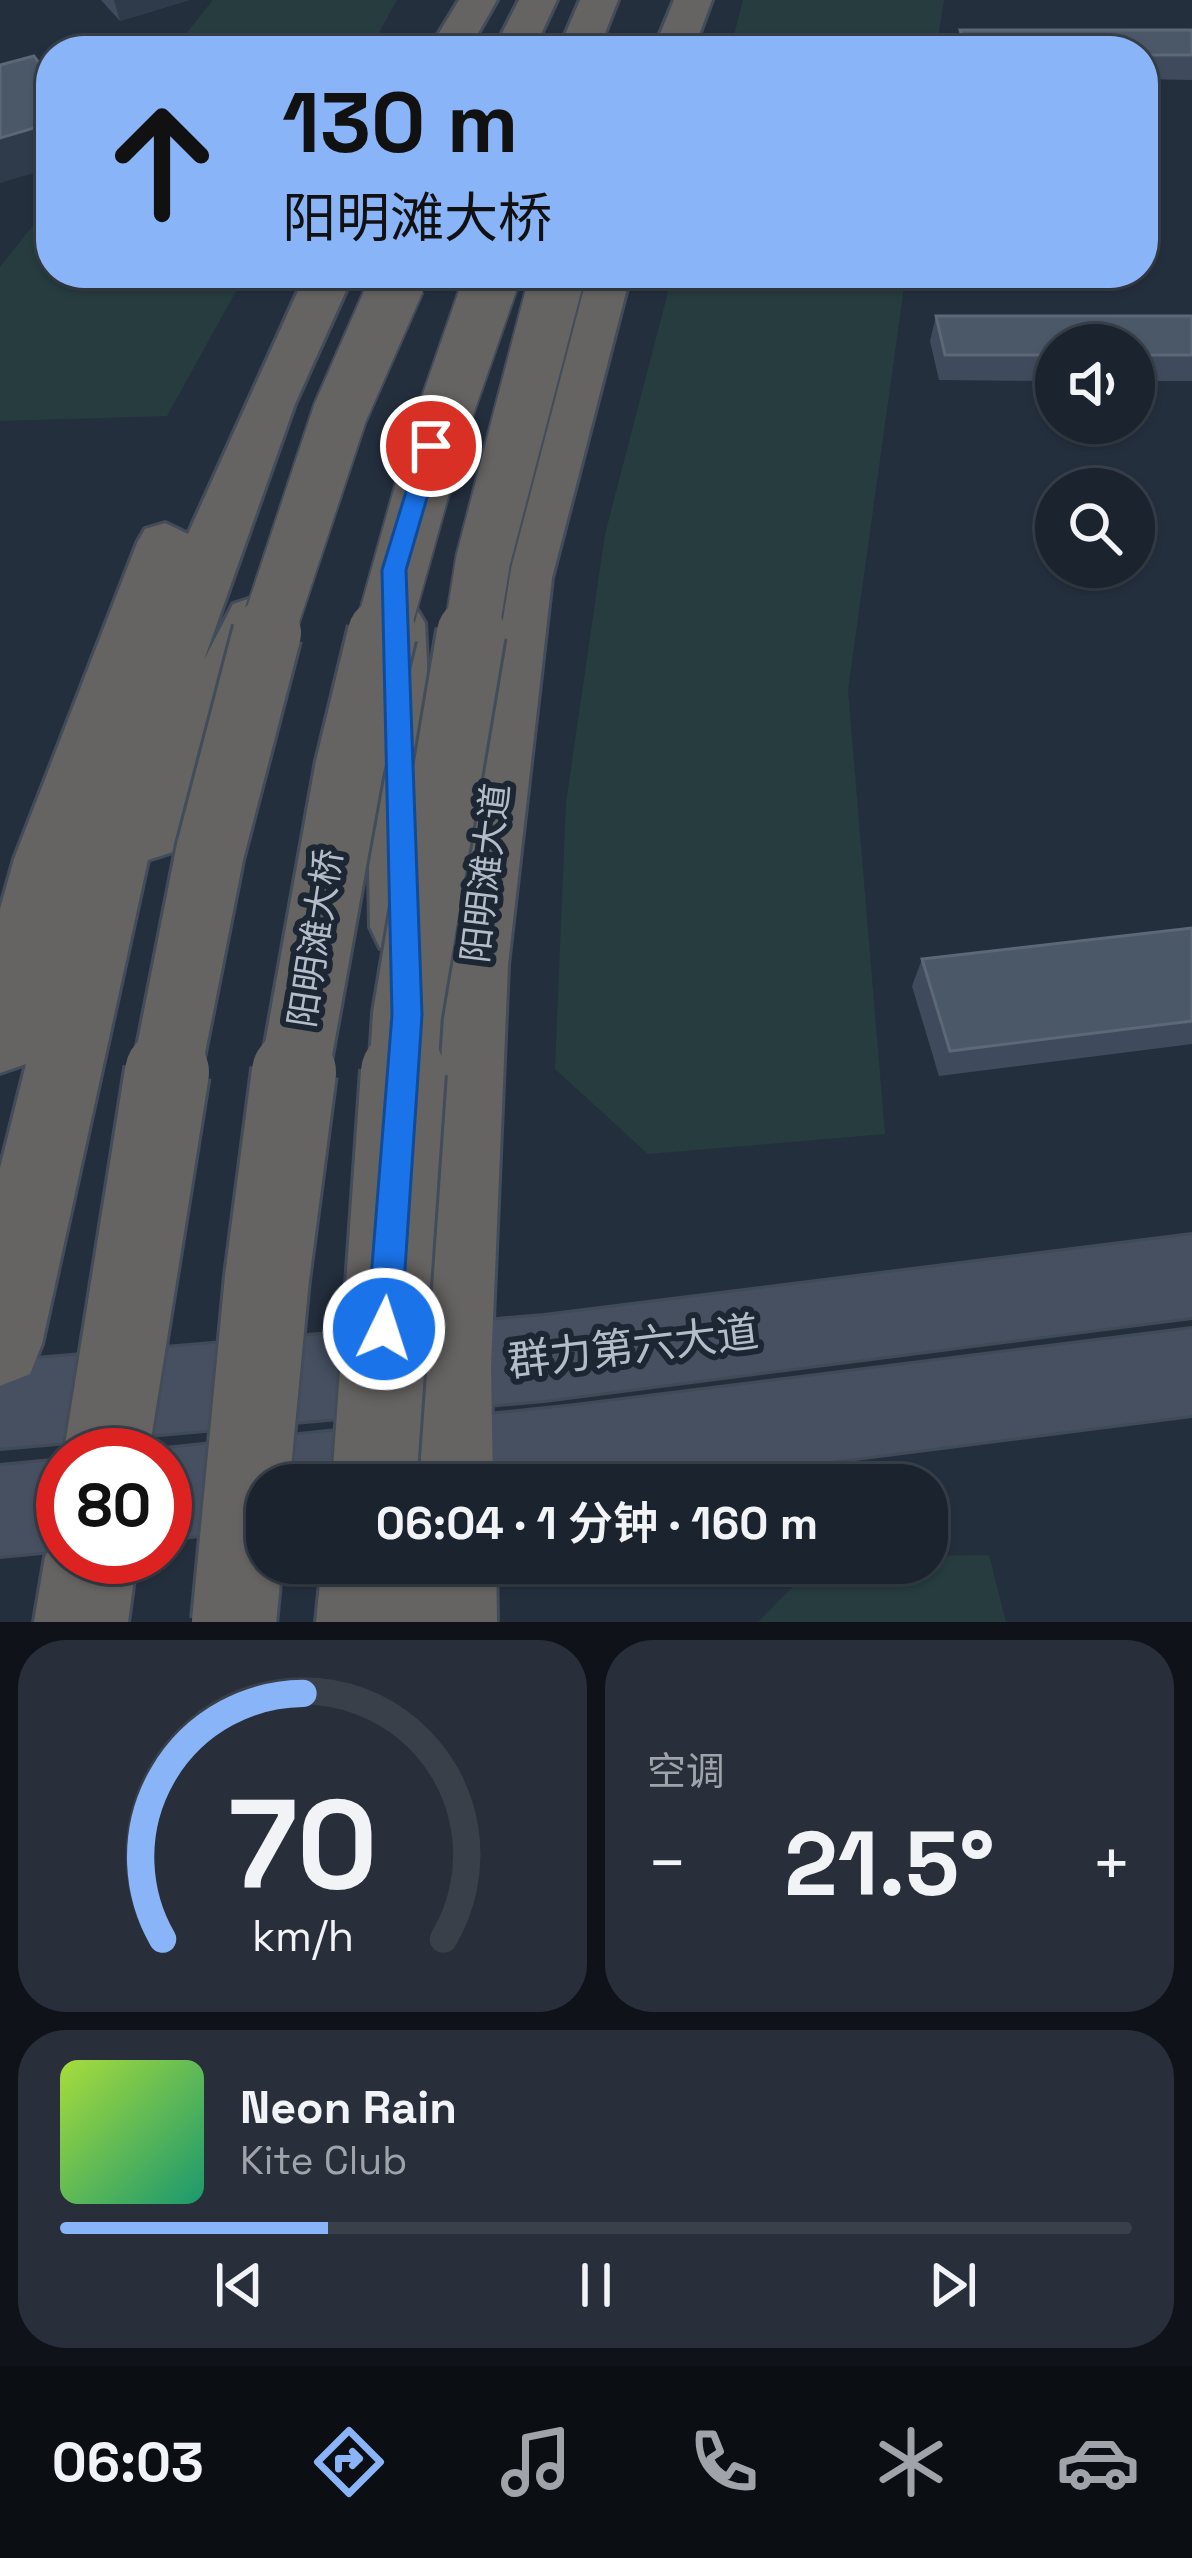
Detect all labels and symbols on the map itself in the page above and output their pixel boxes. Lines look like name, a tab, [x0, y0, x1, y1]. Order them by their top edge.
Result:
pin	[380, 395, 482, 497]
street label: 阳明滩大道	[452, 781, 520, 965]
street label: 阳明滩大桥	[279, 846, 353, 1031]
position arrow	[321, 1266, 447, 1392]
street label: 群力第六大道	[505, 1305, 761, 1388]
speed limit sign: 80	[36, 1428, 192, 1584]

